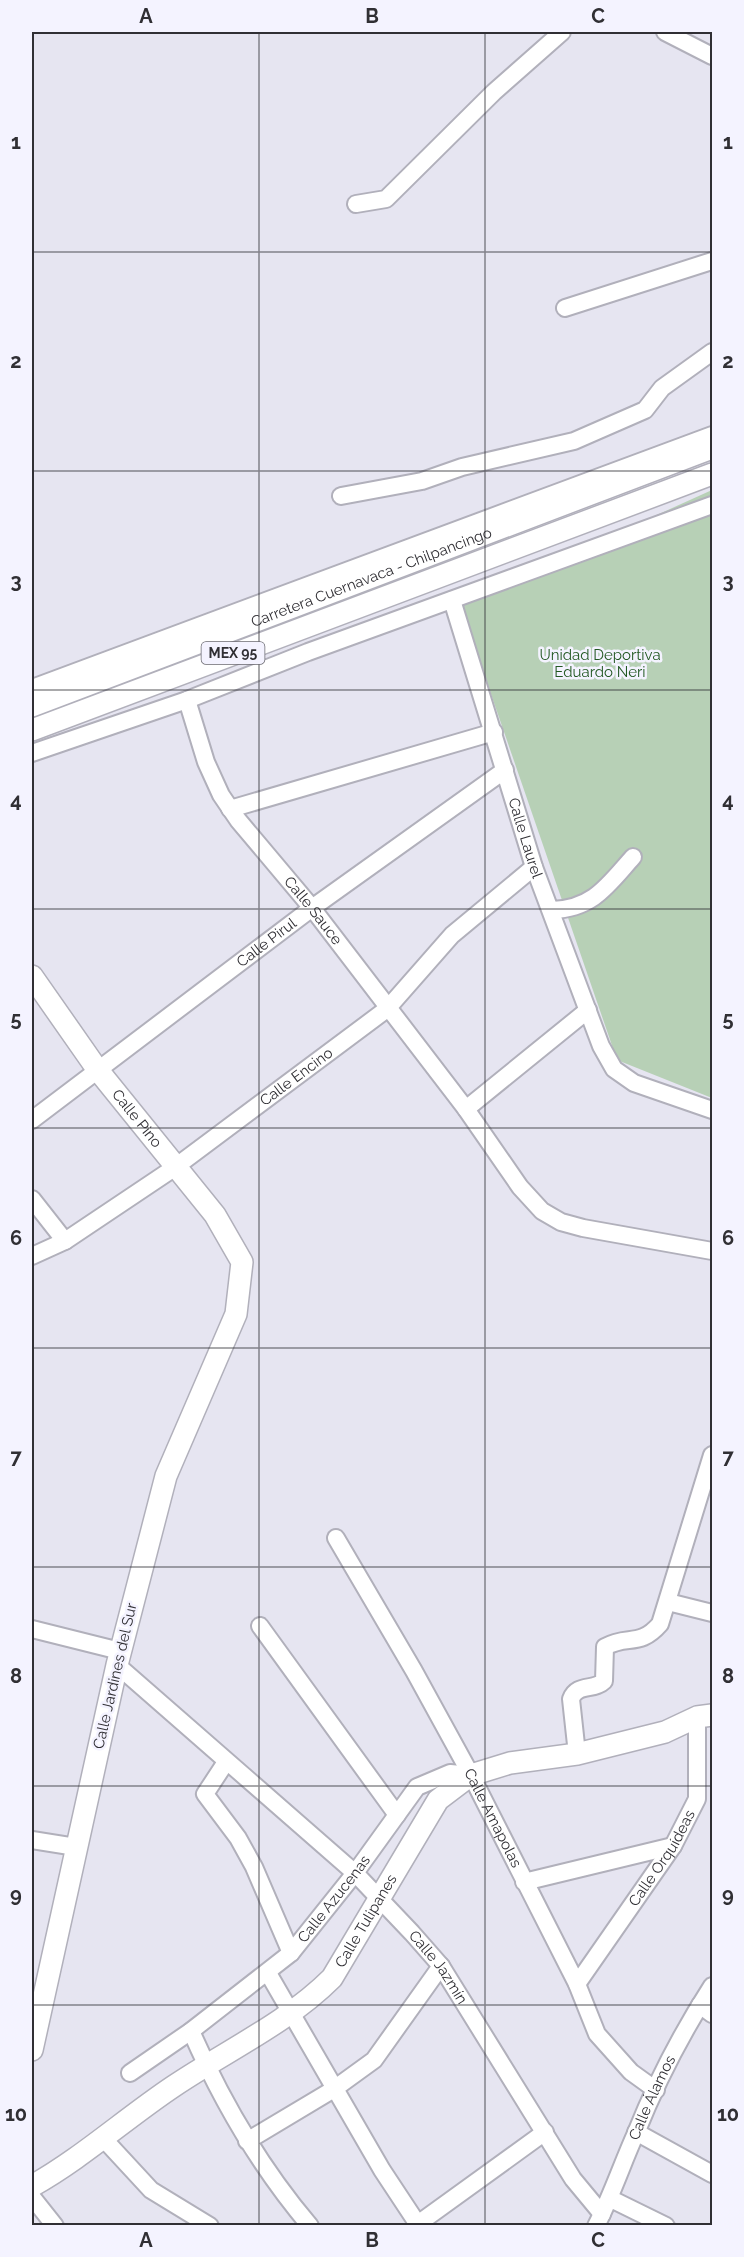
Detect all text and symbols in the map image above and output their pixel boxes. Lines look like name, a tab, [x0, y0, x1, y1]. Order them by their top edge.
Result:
text: A	[139, 4, 153, 28]
text: B	[365, 4, 379, 28]
text: C	[591, 4, 605, 28]
text: 1	[11, 130, 21, 154]
text: 1	[723, 130, 733, 154]
text: 2	[10, 349, 22, 373]
text: 2	[722, 349, 734, 373]
street label: Carretera Cuernavaca - Chilpancingo	[249, 523, 494, 631]
text: 3	[10, 569, 22, 593]
text: 3	[722, 569, 734, 593]
road number: MEX 95	[202, 642, 264, 664]
park label: Unidad Deportiva Eduardo Neri	[539, 646, 661, 681]
text: 4	[10, 788, 22, 812]
text: 4	[722, 788, 734, 812]
street label: Calle Laurel	[504, 796, 547, 882]
street label: Calle Sauce	[280, 873, 346, 949]
street label: Calle Pirul	[233, 914, 301, 971]
text: 5	[10, 1007, 22, 1031]
text: 5	[722, 1007, 734, 1031]
street label: Calle Encino	[256, 1044, 336, 1110]
street label: Calle Pino	[108, 1086, 166, 1151]
text: 6	[10, 1226, 22, 1250]
text: 6	[722, 1226, 734, 1250]
text: 7	[10, 1445, 22, 1469]
text: 7	[722, 1445, 734, 1469]
street label: Calle Jardines del Sur	[89, 1601, 141, 1751]
text: 8	[10, 1664, 22, 1688]
text: 8	[722, 1664, 734, 1688]
street label: Calle Amapolas	[460, 1765, 525, 1871]
street label: Calle Orquídeas	[625, 1807, 699, 1910]
street label: Calle Azucenas	[294, 1852, 374, 1946]
street label: Calle Tulipanes	[331, 1871, 401, 1971]
text: 9	[10, 1883, 22, 1907]
text: 9	[722, 1883, 734, 1907]
street label: Calle Jazmín	[405, 1927, 471, 2007]
street label: Calle Álamos	[625, 2052, 679, 2143]
text: 10	[5, 2102, 27, 2126]
text: 10	[717, 2102, 739, 2126]
text: A	[139, 2228, 153, 2252]
text: B	[365, 2228, 379, 2252]
text: C	[591, 2228, 605, 2252]

